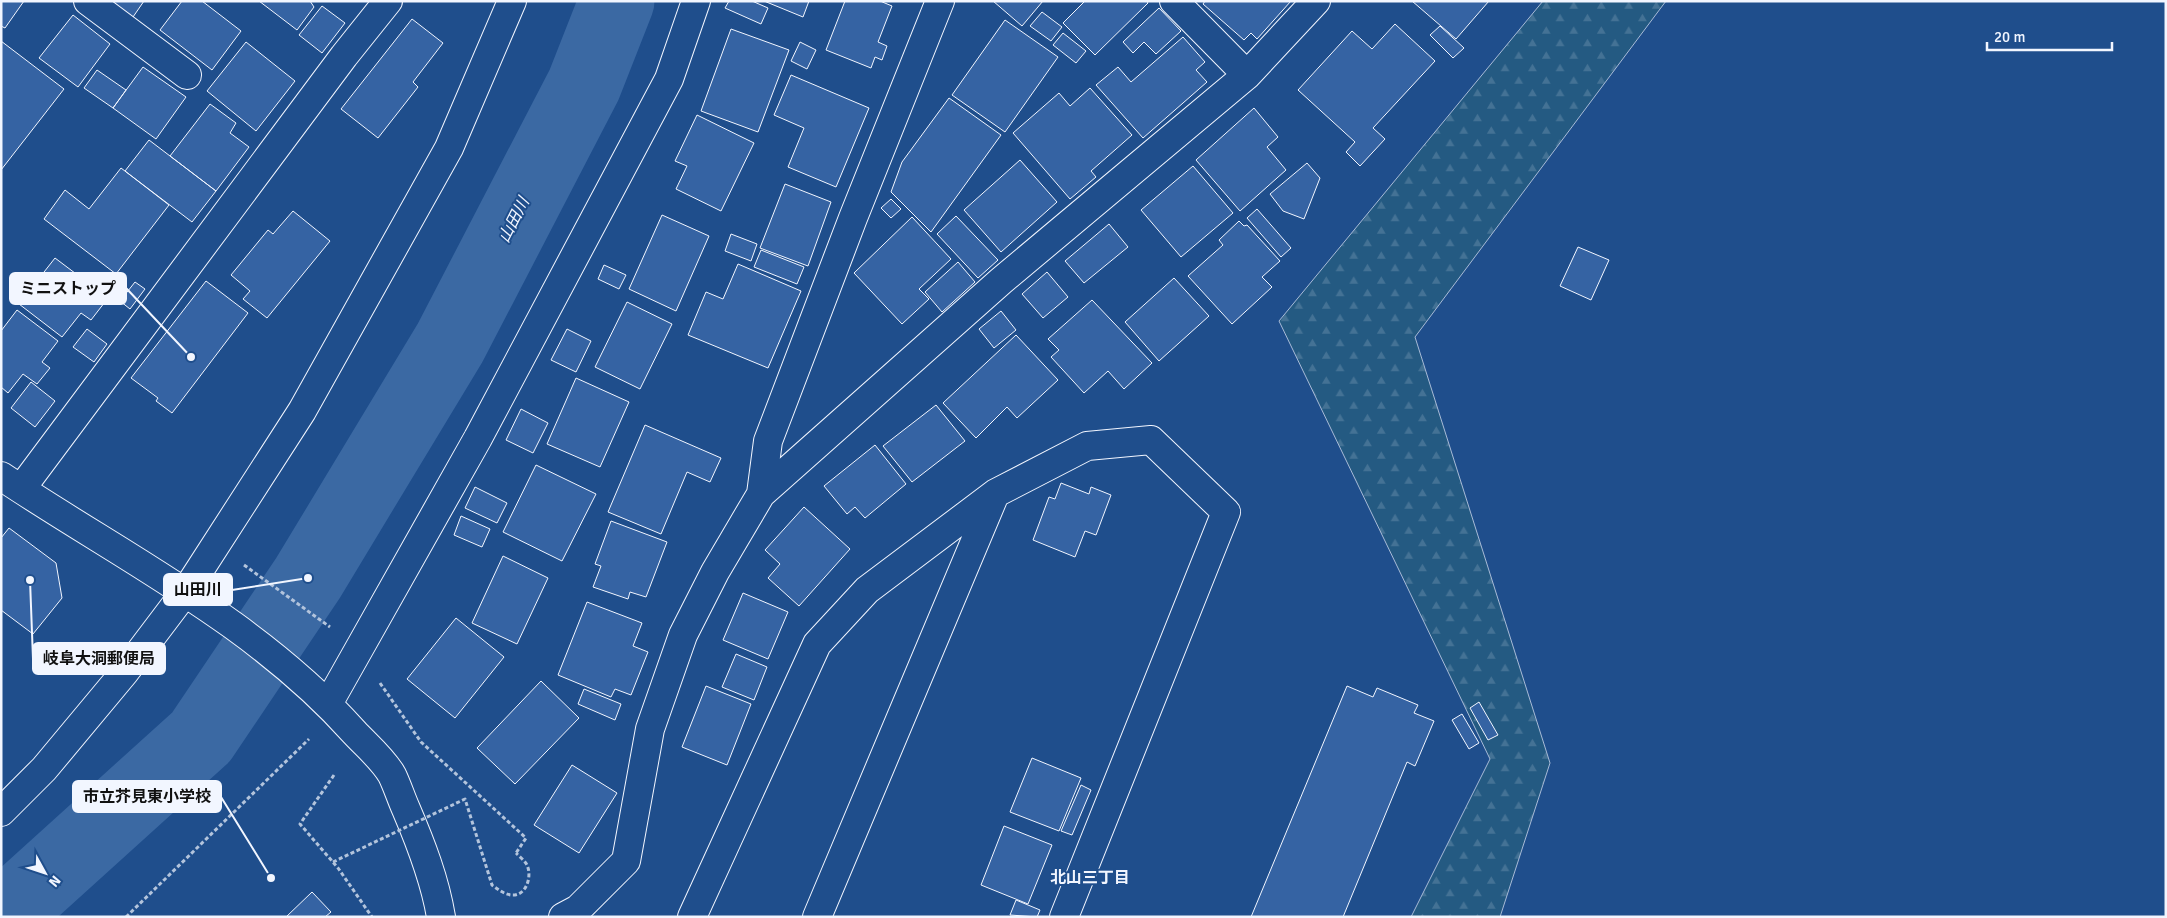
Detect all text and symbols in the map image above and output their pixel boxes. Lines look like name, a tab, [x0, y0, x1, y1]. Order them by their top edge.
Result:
scale bar	[1987, 20, 2112, 52]
text: 20 m	[1994, 28, 2025, 46]
water label: 山田川	[494, 192, 535, 246]
callout: ミニストップ	[10, 273, 126, 304]
text: ミニストップ	[20, 279, 116, 299]
callout: 山田川	[164, 574, 232, 605]
text: 山田川	[174, 580, 222, 600]
callout: 岐阜大洞郵便局	[33, 643, 165, 674]
text: 岐阜大洞郵便局	[43, 649, 155, 669]
callout: 市立芥見東小学校	[73, 781, 221, 812]
text: 市立芥見東小学校	[83, 787, 211, 807]
north arrow	[20, 848, 70, 898]
district label: 北山三丁目	[1050, 868, 1130, 888]
text: N	[45, 872, 64, 890]

